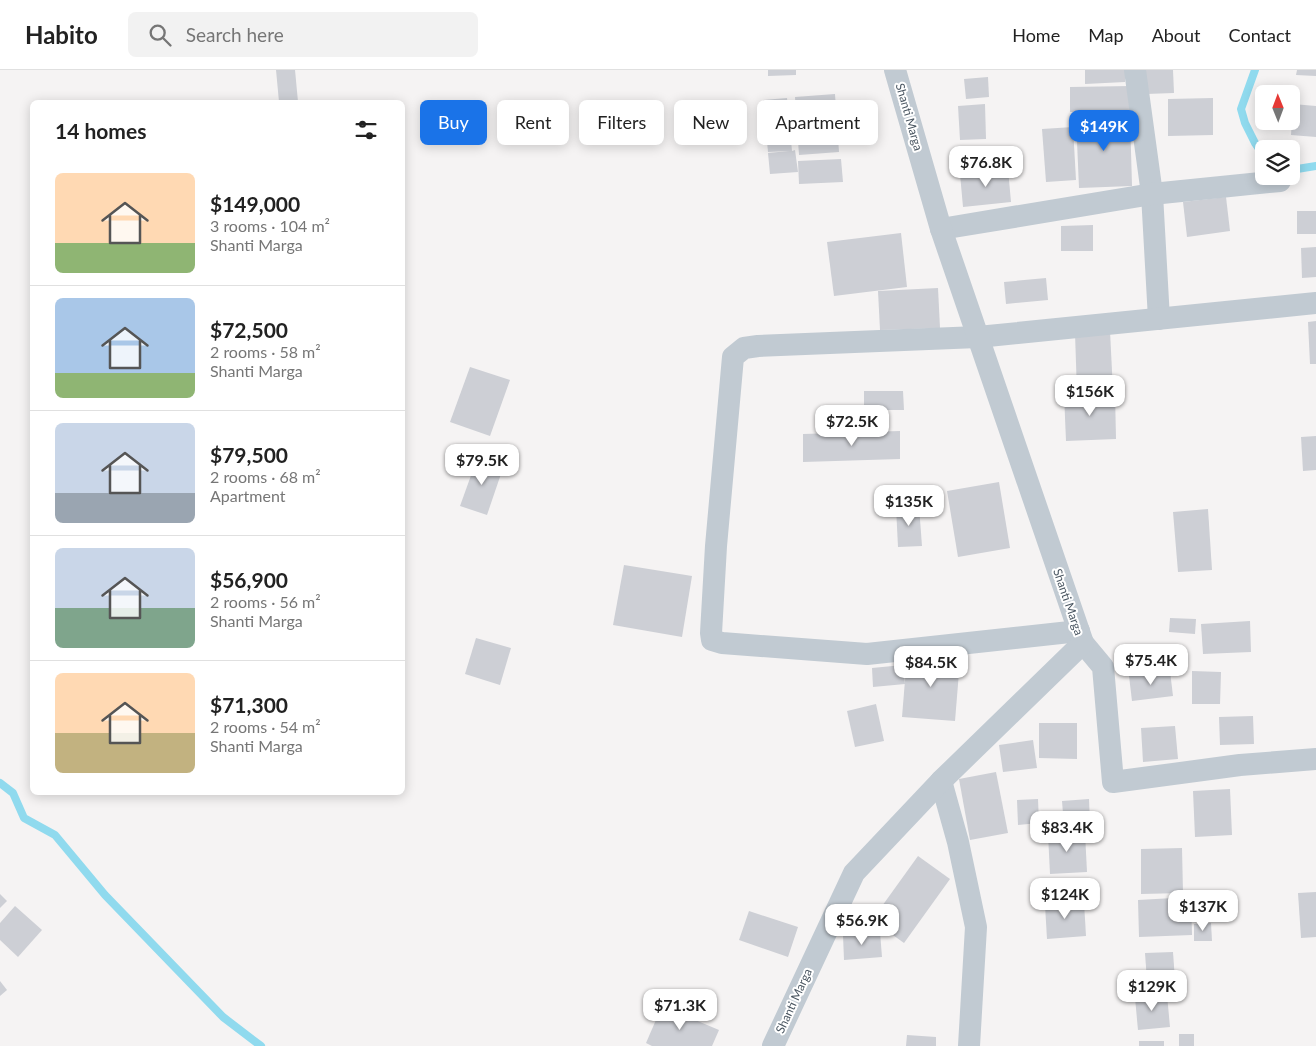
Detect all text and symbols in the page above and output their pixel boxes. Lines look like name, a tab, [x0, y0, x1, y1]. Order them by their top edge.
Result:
search box	[128, 12, 478, 57]
text: Habito	[25, 20, 98, 49]
icon: search	[146, 21, 174, 49]
text: Search here	[186, 23, 284, 46]
text: Home	[1012, 24, 1060, 46]
text: Map	[1088, 24, 1124, 46]
text: About	[1152, 24, 1201, 46]
text: Contact	[1229, 24, 1291, 46]
street label: Shanti Marga	[893, 81, 926, 152]
north arrow	[1255, 85, 1300, 130]
map controls	[1255, 85, 1300, 185]
chip: Buy	[420, 100, 487, 145]
chip: Rent	[497, 100, 569, 145]
chip: Filters	[579, 100, 664, 145]
chip: New	[674, 100, 747, 145]
chip: Apartment	[757, 100, 878, 145]
pin: $149K	[1069, 109, 1139, 152]
icon: filters	[352, 116, 380, 144]
text: $149K	[1080, 116, 1128, 135]
text: 14 homes	[55, 118, 146, 143]
button: layers	[1255, 140, 1300, 185]
pin: $76.8K	[945, 146, 1027, 188]
text: $76.8K	[960, 152, 1012, 171]
text: $149,000	[210, 191, 300, 216]
icon: home	[95, 193, 155, 253]
text: 3 rooms · 104 m²	[210, 216, 330, 235]
text: Shanti Marga	[210, 235, 303, 254]
text: $72,500	[210, 317, 288, 342]
icon: home	[95, 318, 155, 378]
text: 2 rooms · 58 m²	[210, 342, 321, 361]
text: Shanti Marga	[210, 361, 303, 380]
pin: $156K	[1055, 374, 1125, 417]
text: $156K	[1066, 381, 1114, 400]
pin: $72.5K	[811, 404, 893, 447]
text: $72.5K	[826, 411, 878, 430]
text: $79,500	[210, 442, 288, 467]
icon: home	[95, 443, 155, 503]
pin: $79.5K	[441, 444, 523, 486]
text: $79.5K	[456, 450, 508, 469]
text: 2 rooms · 68 m²	[210, 467, 321, 486]
pin: $135K	[874, 484, 944, 527]
text: Apartment	[210, 486, 285, 505]
text: $135K	[885, 491, 933, 510]
text: $56,900	[210, 567, 288, 592]
street label: Shanti Marga	[1050, 567, 1087, 637]
icon: home	[95, 568, 155, 628]
text: 2 rooms · 56 m²	[210, 592, 321, 611]
text: Shanti Marga	[210, 611, 303, 630]
pin: $75.4K	[1110, 644, 1192, 686]
pin: $84.5K	[890, 646, 972, 688]
text: $75.4K	[1125, 650, 1177, 669]
text: $84.5K	[905, 652, 957, 671]
text: $71,300	[210, 692, 288, 717]
icon: home	[95, 693, 155, 753]
text: 2 rooms · 54 m²	[210, 717, 321, 736]
text: Shanti Marga	[210, 736, 303, 755]
pin: $83.4K	[1026, 810, 1108, 853]
text: $83.4K	[1041, 817, 1093, 836]
pin: $124K	[1030, 878, 1100, 920]
text: $124K	[1041, 884, 1089, 903]
pin: $137K	[1168, 890, 1238, 932]
text: $137K	[1179, 896, 1227, 915]
pin: $56.9K	[821, 904, 903, 946]
text: $56.9K	[836, 910, 888, 929]
street label: Shanti Marga	[772, 966, 815, 1035]
pin: $129K	[1117, 970, 1187, 1012]
text: $129K	[1128, 976, 1176, 995]
pin: $71.3K	[639, 988, 721, 1031]
text: $71.3K	[654, 995, 706, 1014]

